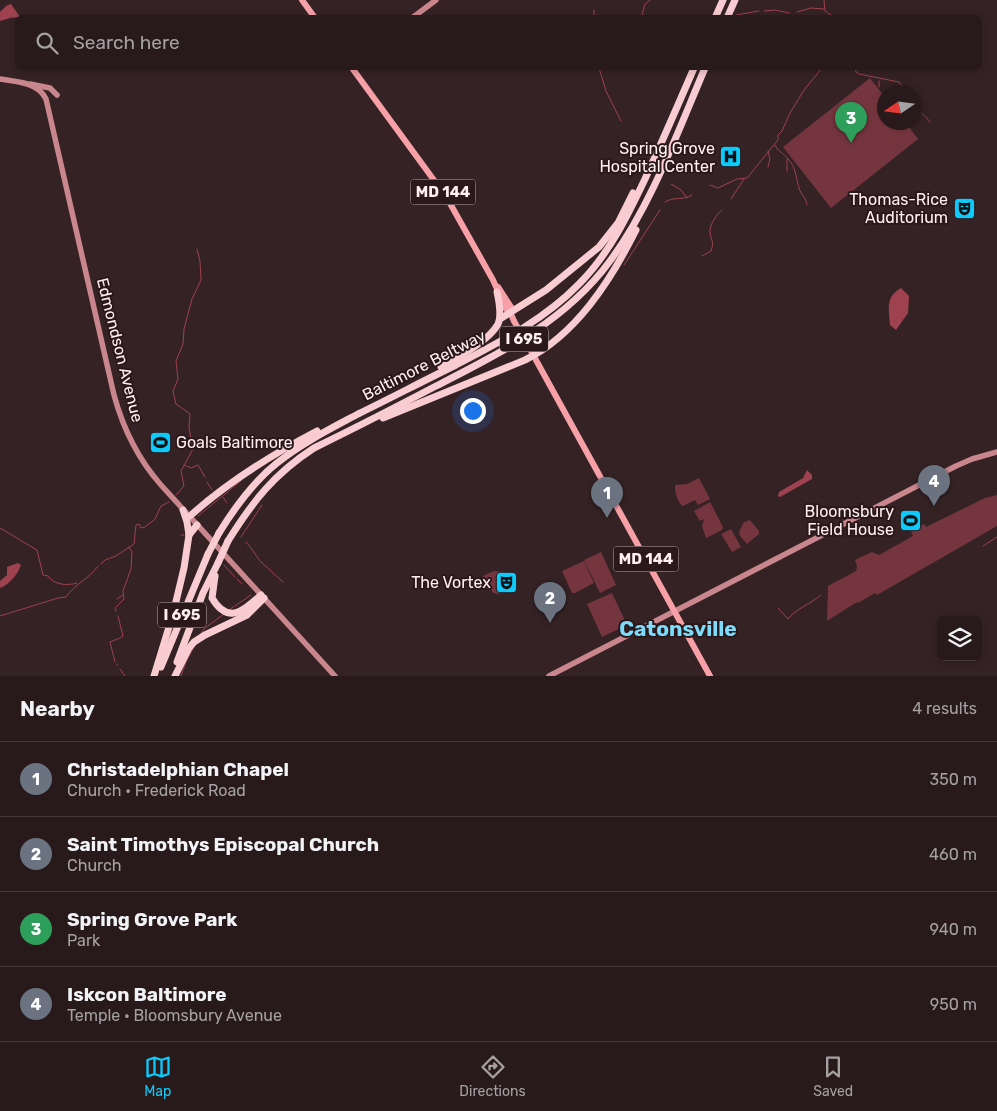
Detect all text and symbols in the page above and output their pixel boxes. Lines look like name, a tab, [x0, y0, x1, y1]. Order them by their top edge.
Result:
search box	[15, 15, 982, 70]
icon: search	[33, 29, 61, 57]
text: Search here	[73, 31, 180, 54]
north arrow	[877, 85, 922, 130]
pin: 3	[835, 102, 867, 143]
place label: Spring Grove Hospital Center	[599, 139, 715, 176]
hospital icon: Spring Grove Hospital Center	[719, 145, 743, 169]
road number: MD 144	[410, 180, 476, 204]
place label: Thomas-Rice Auditorium	[849, 190, 948, 227]
theatre icon: Thomas-Rice Auditorium	[952, 196, 976, 220]
street label: Edmondson Avenue	[93, 276, 147, 424]
street label: Baltimore Beltway	[359, 326, 489, 404]
road number: I 695	[500, 326, 548, 352]
your location	[460, 398, 486, 424]
sports icon: Goals Baltimore	[148, 430, 172, 454]
place label: Goals Baltimore	[176, 433, 293, 452]
pin: 4	[918, 465, 950, 506]
pin: 1	[591, 477, 623, 518]
place label: Bloomsbury Field House	[805, 502, 894, 539]
sports icon: Bloomsbury Field House	[898, 508, 922, 532]
road number: MD 144	[614, 546, 678, 572]
theatre icon: The Vortex	[495, 570, 519, 594]
place label: The Vortex	[411, 573, 491, 592]
pin: 2	[534, 582, 566, 623]
road number: I 695	[158, 602, 206, 628]
district label: Catonsville	[619, 616, 737, 641]
map controls	[937, 616, 982, 661]
button: layers	[937, 616, 982, 661]
text: Nearby	[20, 696, 95, 721]
text: 4 results	[912, 699, 977, 718]
text: Christadelphian Chapel	[67, 758, 289, 781]
text: 1	[32, 770, 40, 789]
text: 350 m	[930, 770, 977, 789]
text: Church · Frederick Road	[67, 781, 246, 800]
text: Saint Timothys Episcopal Church	[67, 833, 379, 856]
text: 2	[31, 845, 41, 864]
text: 460 m	[929, 845, 977, 864]
text: Church	[67, 856, 122, 875]
text: Spring Grove Park	[67, 908, 237, 931]
text: 3	[31, 920, 41, 939]
text: 940 m	[930, 920, 977, 939]
text: Park	[67, 931, 100, 950]
text: Iskcon Baltimore	[67, 983, 227, 1006]
text: 4	[31, 995, 41, 1014]
text: 950 m	[930, 995, 977, 1014]
text: Temple · Bloomsbury Avenue	[67, 1006, 282, 1025]
tab: Map	[144, 1053, 172, 1100]
tab: Directions	[459, 1053, 526, 1100]
tab: Saved	[813, 1053, 853, 1100]

